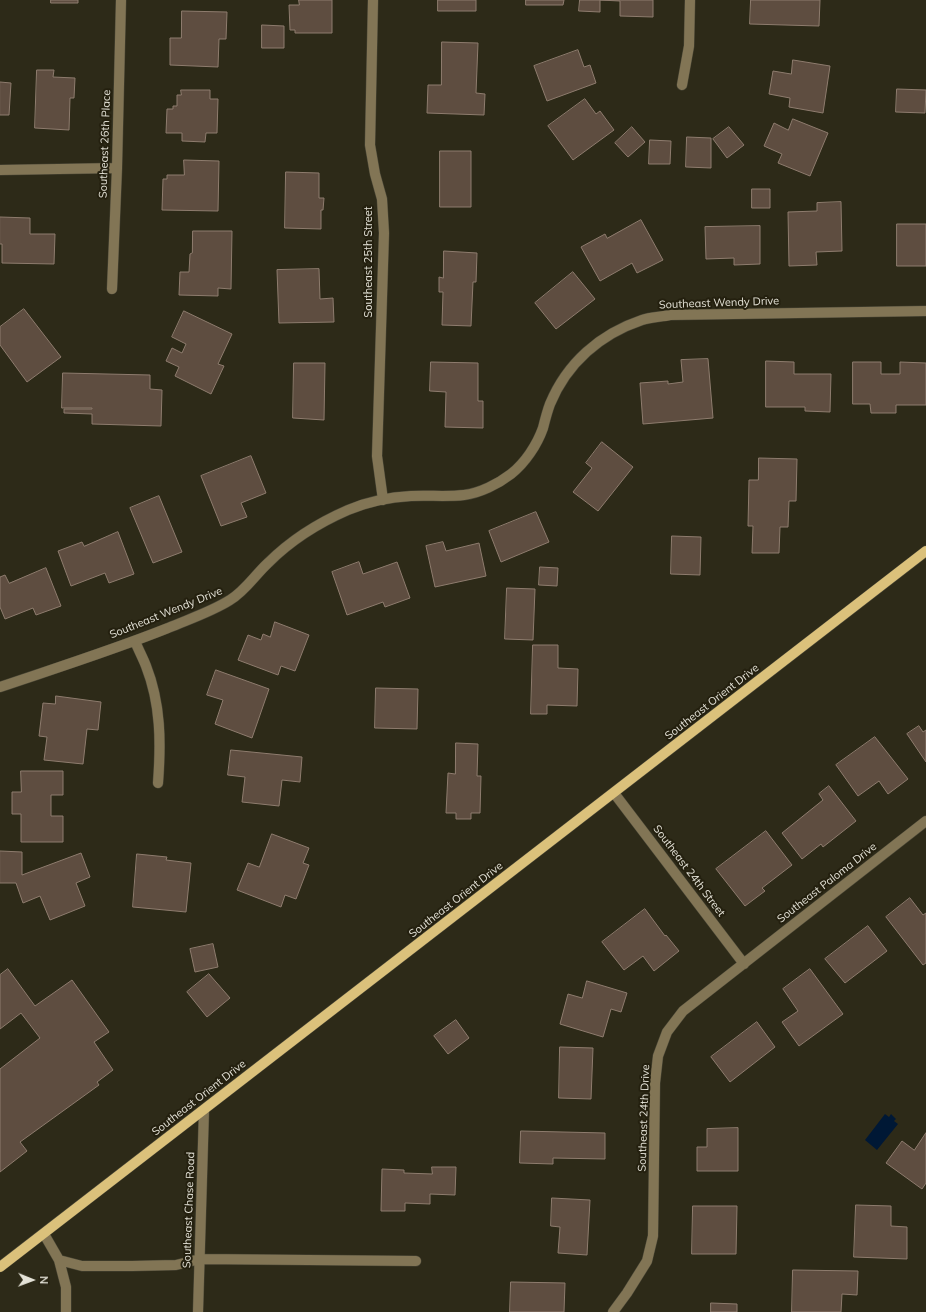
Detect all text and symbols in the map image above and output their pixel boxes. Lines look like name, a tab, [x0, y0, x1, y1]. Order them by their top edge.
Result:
street label: Southeast 26th Place	[97, 90, 113, 198]
street label: Southeast 25th Street	[362, 206, 376, 318]
street label: Southeast Wendy Drive	[659, 294, 779, 312]
street label: Southeast Wendy Drive	[108, 584, 224, 642]
street label: Southeast Orient Drive	[663, 661, 761, 743]
street label: Southeast 24th Street	[650, 823, 728, 919]
street label: Southeast Paloma Drive	[775, 840, 879, 926]
street label: Southeast Orient Drive	[407, 859, 505, 941]
street label: Southeast Orient Drive	[150, 1057, 248, 1139]
street label: Southeast 24th Drive	[636, 1064, 652, 1172]
street label: Southeast Chase Road	[180, 1152, 198, 1268]
north arrow	[12, 1260, 52, 1300]
text: N	[37, 1276, 51, 1284]

